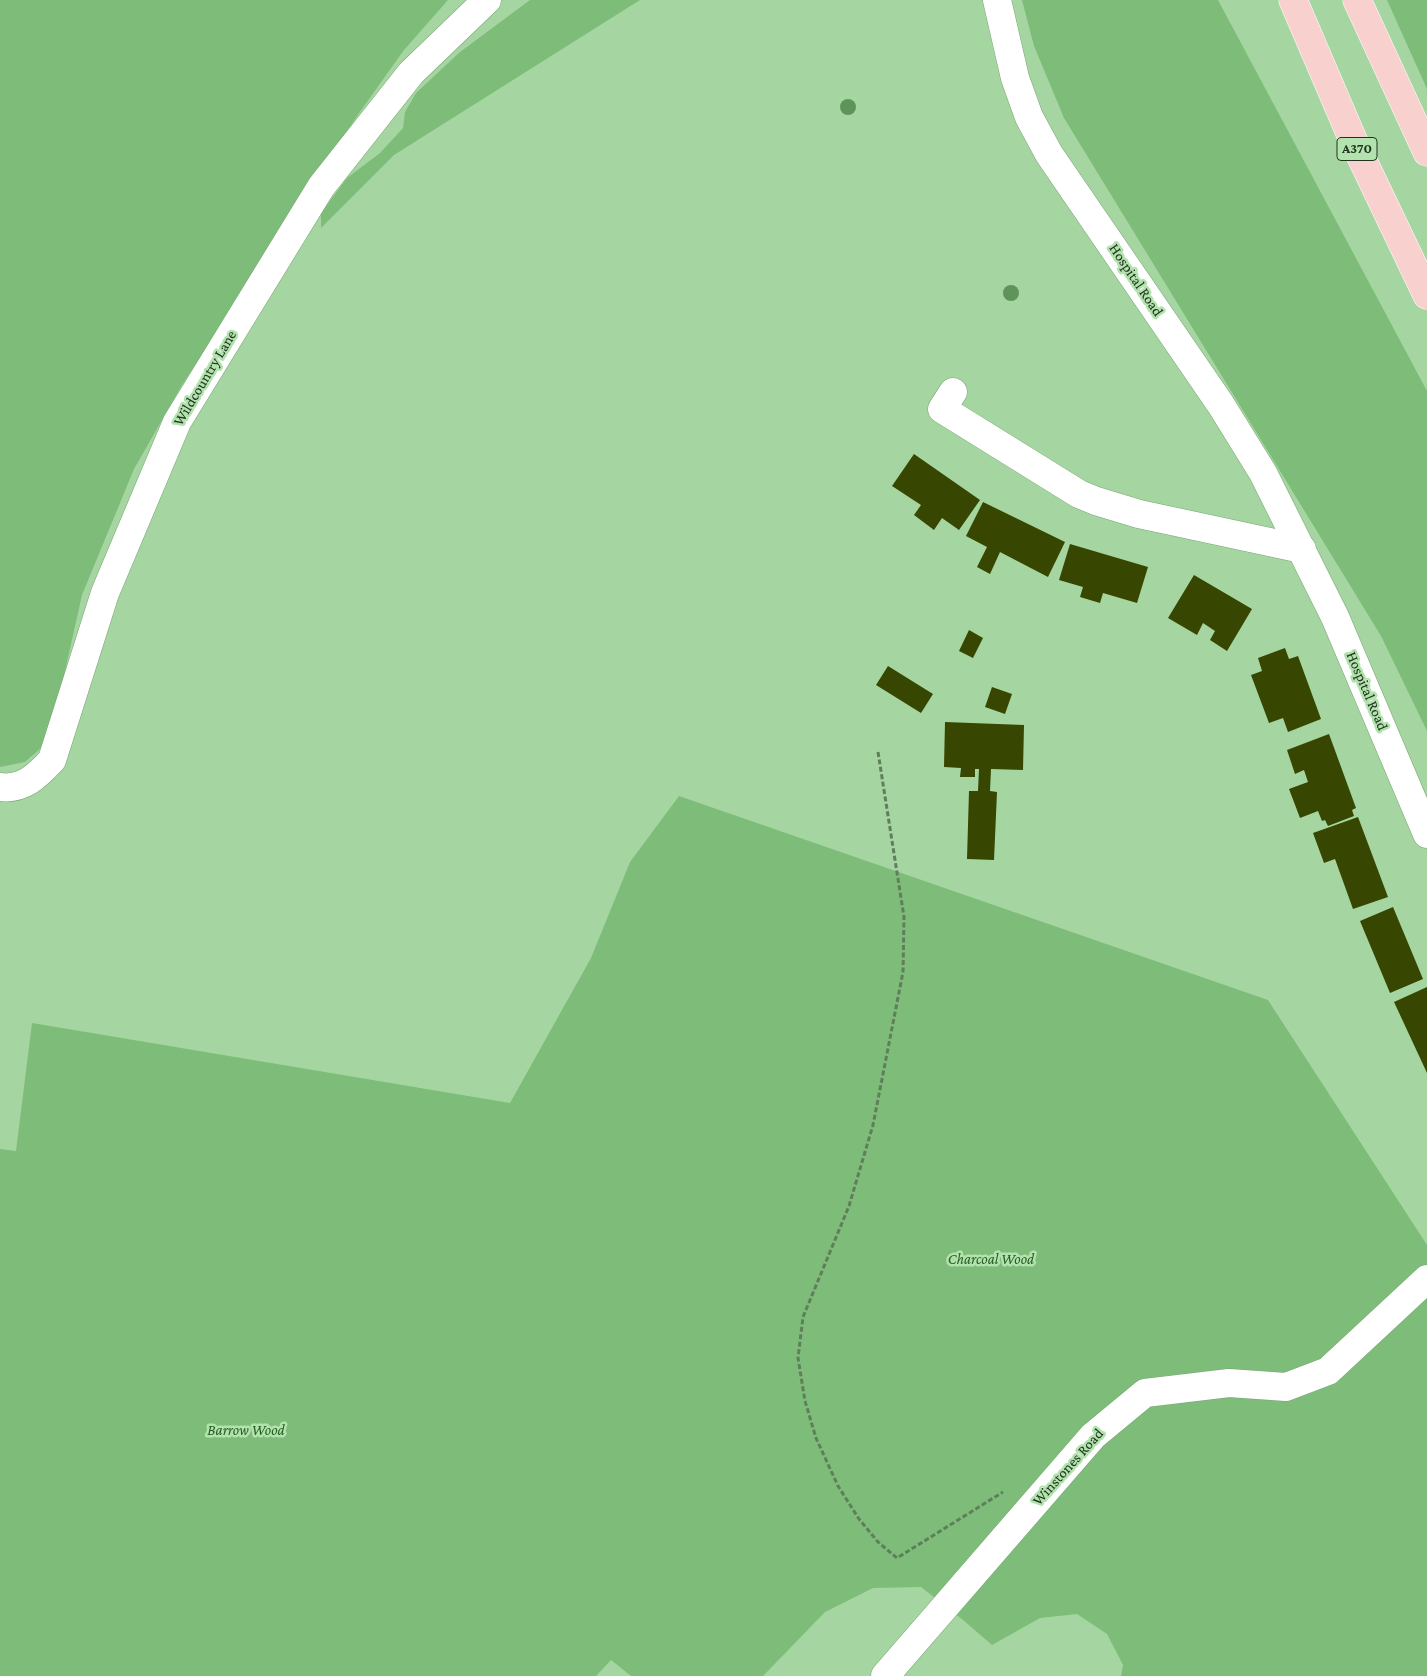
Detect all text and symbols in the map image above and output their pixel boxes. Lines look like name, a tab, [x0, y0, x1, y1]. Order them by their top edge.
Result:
road number: A370	[1337, 138, 1377, 160]
street label: Hospital Road	[1105, 240, 1167, 320]
street label: Wildcountry Lane	[169, 327, 241, 429]
street label: Hospital Road	[1342, 649, 1392, 733]
park label: Charcoal Wood	[948, 1250, 1034, 1268]
park label: Barrow Wood	[207, 1421, 285, 1439]
street label: Winstones Road	[1029, 1425, 1107, 1509]

